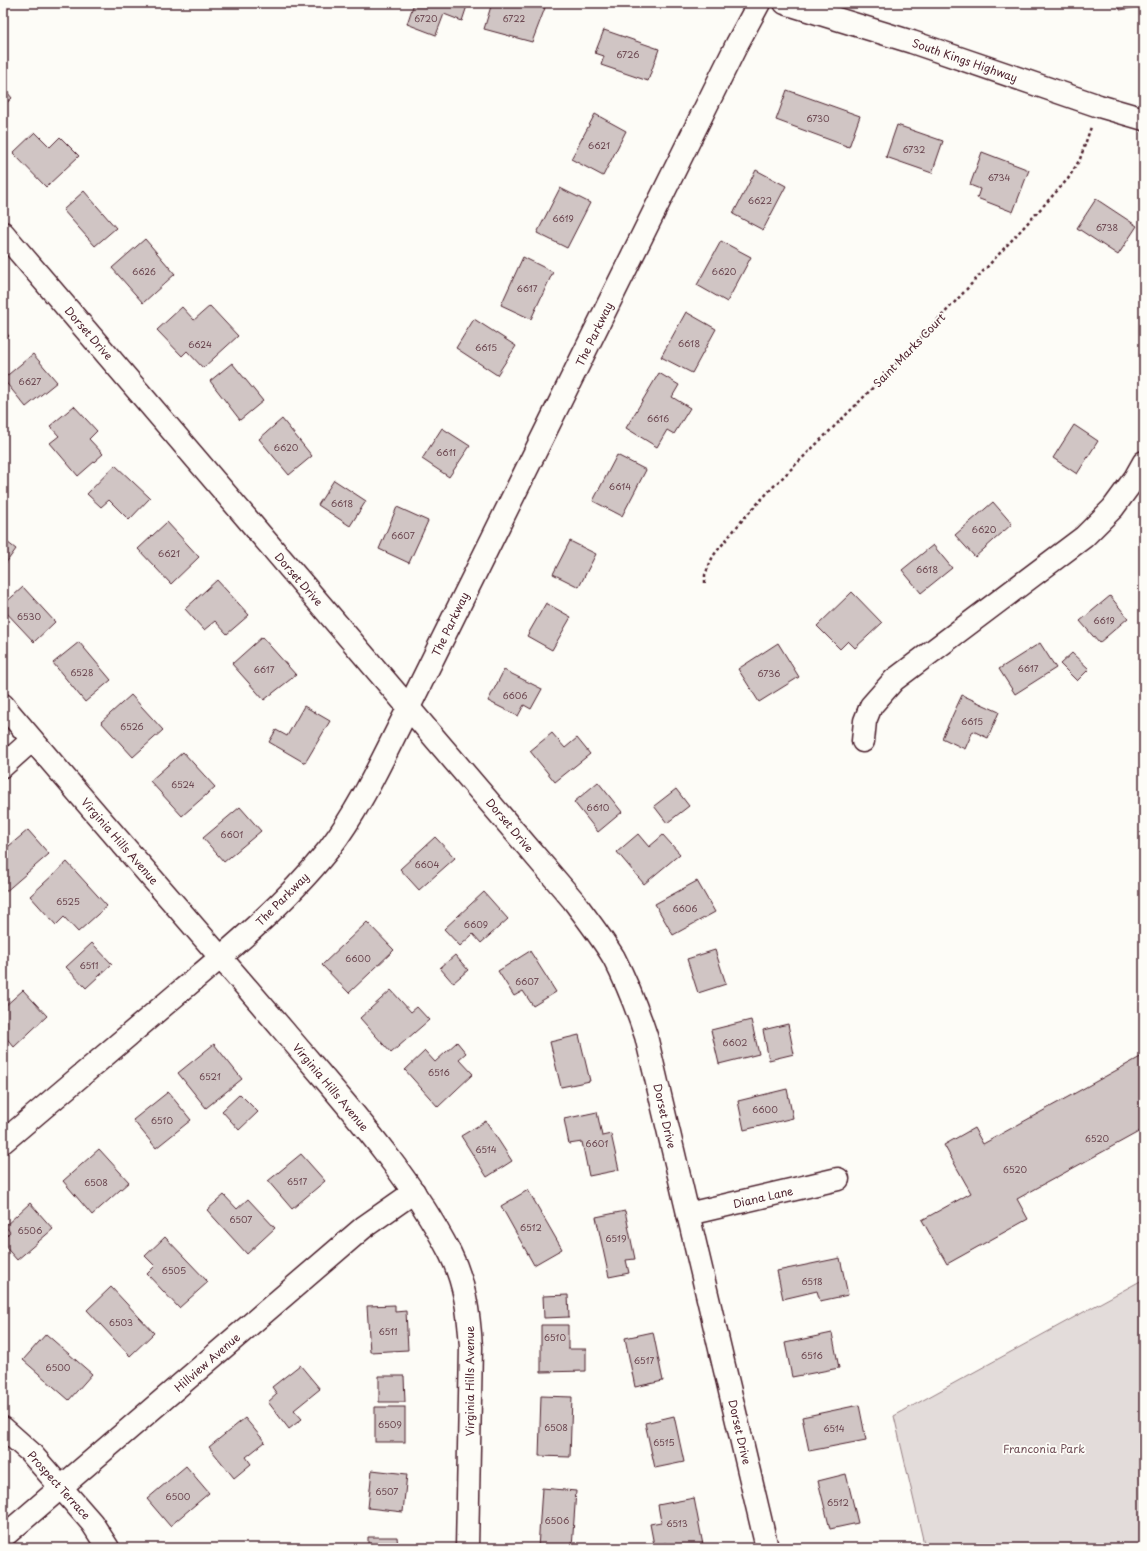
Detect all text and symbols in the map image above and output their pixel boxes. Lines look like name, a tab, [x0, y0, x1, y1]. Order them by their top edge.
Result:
house number: 6720	[414, 11, 438, 25]
house number: 6722	[503, 11, 525, 25]
street label: South Kings Highway	[910, 34, 1020, 86]
house number: 6726	[617, 47, 639, 61]
house number: 6730	[806, 111, 830, 125]
house number: 6621	[588, 138, 610, 152]
house number: 6732	[903, 142, 925, 156]
house number: 6734	[988, 170, 1010, 184]
house number: 6622	[748, 193, 772, 207]
house number: 6619	[552, 211, 574, 225]
house number: 6738	[1096, 220, 1118, 234]
house number: 6626	[132, 264, 156, 278]
house number: 6620	[712, 264, 737, 278]
house number: 6617	[516, 281, 538, 295]
street label: The Parkway	[571, 299, 617, 369]
street label: Dorset Drive	[61, 303, 117, 364]
street label: Saint Marks Court	[869, 309, 949, 391]
house number: 6618	[678, 336, 700, 350]
house number: 6624	[188, 337, 212, 351]
house number: 6615	[475, 340, 497, 354]
house number: 6627	[19, 374, 41, 388]
house number: 6616	[647, 411, 669, 425]
house number: 6620	[274, 440, 299, 454]
house number: 6611	[436, 445, 456, 459]
house number: 6614	[609, 479, 631, 493]
house number: 6618	[331, 496, 353, 510]
house number: 6620	[972, 522, 997, 536]
house number: 6607	[391, 528, 415, 542]
house number: 6621	[158, 546, 180, 560]
street label: Dorset Drive	[271, 549, 327, 610]
house number: 6618	[916, 562, 938, 576]
street label: The Parkway	[427, 589, 473, 659]
house number: 6530	[17, 609, 41, 623]
house number: 6619	[1093, 613, 1115, 627]
house number: 6617	[1017, 661, 1039, 675]
house number: 6617	[253, 662, 275, 676]
house number: 6528	[70, 665, 94, 679]
house number: 6736	[758, 666, 780, 680]
house number: 6606	[503, 688, 527, 702]
house number: 6615	[961, 714, 983, 728]
house number: 6526	[120, 719, 144, 733]
house number: 6524	[171, 777, 195, 791]
street label: Virginia Hills Avenue	[77, 794, 163, 888]
street label: Dorset Drive	[482, 794, 538, 856]
house number: 6610	[587, 800, 610, 814]
house number: 6601	[221, 827, 243, 841]
house number: 6604	[415, 857, 439, 871]
street label: The Parkway	[251, 868, 313, 930]
house number: 6525	[56, 894, 80, 908]
house number: 6606	[673, 901, 697, 915]
house number: 6609	[464, 917, 488, 931]
house number: 6600	[345, 951, 371, 965]
house number: 6511	[79, 958, 99, 972]
house number: 6607	[515, 974, 539, 988]
house number: 6602	[723, 1035, 747, 1049]
street label: Virginia Hills Avenue	[289, 1039, 373, 1135]
house number: 6516	[428, 1065, 450, 1079]
house number: 6521	[199, 1069, 221, 1083]
street label: Dorset Drive	[649, 1082, 681, 1150]
house number: 6600	[752, 1102, 778, 1116]
house number: 6510	[151, 1113, 173, 1127]
house number: 6520	[1085, 1131, 1109, 1145]
house number: 6601	[586, 1136, 608, 1150]
house number: 6514	[475, 1142, 497, 1156]
house number: 6520	[1003, 1162, 1027, 1176]
house number: 6517	[287, 1174, 307, 1188]
house number: 6508	[84, 1175, 108, 1189]
street label: Diana Lane	[731, 1182, 795, 1212]
house number: 6507	[230, 1212, 253, 1226]
house number: 6512	[520, 1220, 542, 1234]
house number: 6506	[18, 1223, 42, 1237]
house number: 6519	[605, 1231, 627, 1245]
house number: 6505	[162, 1263, 186, 1277]
house number: 6518	[801, 1274, 823, 1288]
house number: 6503	[109, 1315, 133, 1329]
house number: 6511	[378, 1324, 398, 1338]
street label: Virginia Hills Avenue	[461, 1326, 478, 1436]
street label: Hillview Avenue	[170, 1329, 244, 1395]
house number: 6510	[544, 1330, 566, 1344]
house number: 6516	[801, 1348, 823, 1362]
house number: 6517	[634, 1353, 654, 1367]
house number: 6500	[46, 1360, 71, 1374]
street label: Dorset Drive	[724, 1398, 756, 1466]
house number: 6509	[378, 1417, 402, 1431]
house number: 6508	[544, 1420, 568, 1434]
house number: 6514	[823, 1421, 845, 1435]
house number: 6515	[653, 1435, 675, 1449]
park label: Franconia Park	[1003, 1440, 1085, 1457]
street label: Prospect Terrace	[24, 1447, 95, 1523]
house number: 6507	[376, 1484, 399, 1498]
house number: 6500	[166, 1489, 191, 1503]
house number: 6512	[827, 1495, 849, 1509]
house number: 6506	[545, 1513, 569, 1527]
house number: 6513	[666, 1516, 688, 1530]

